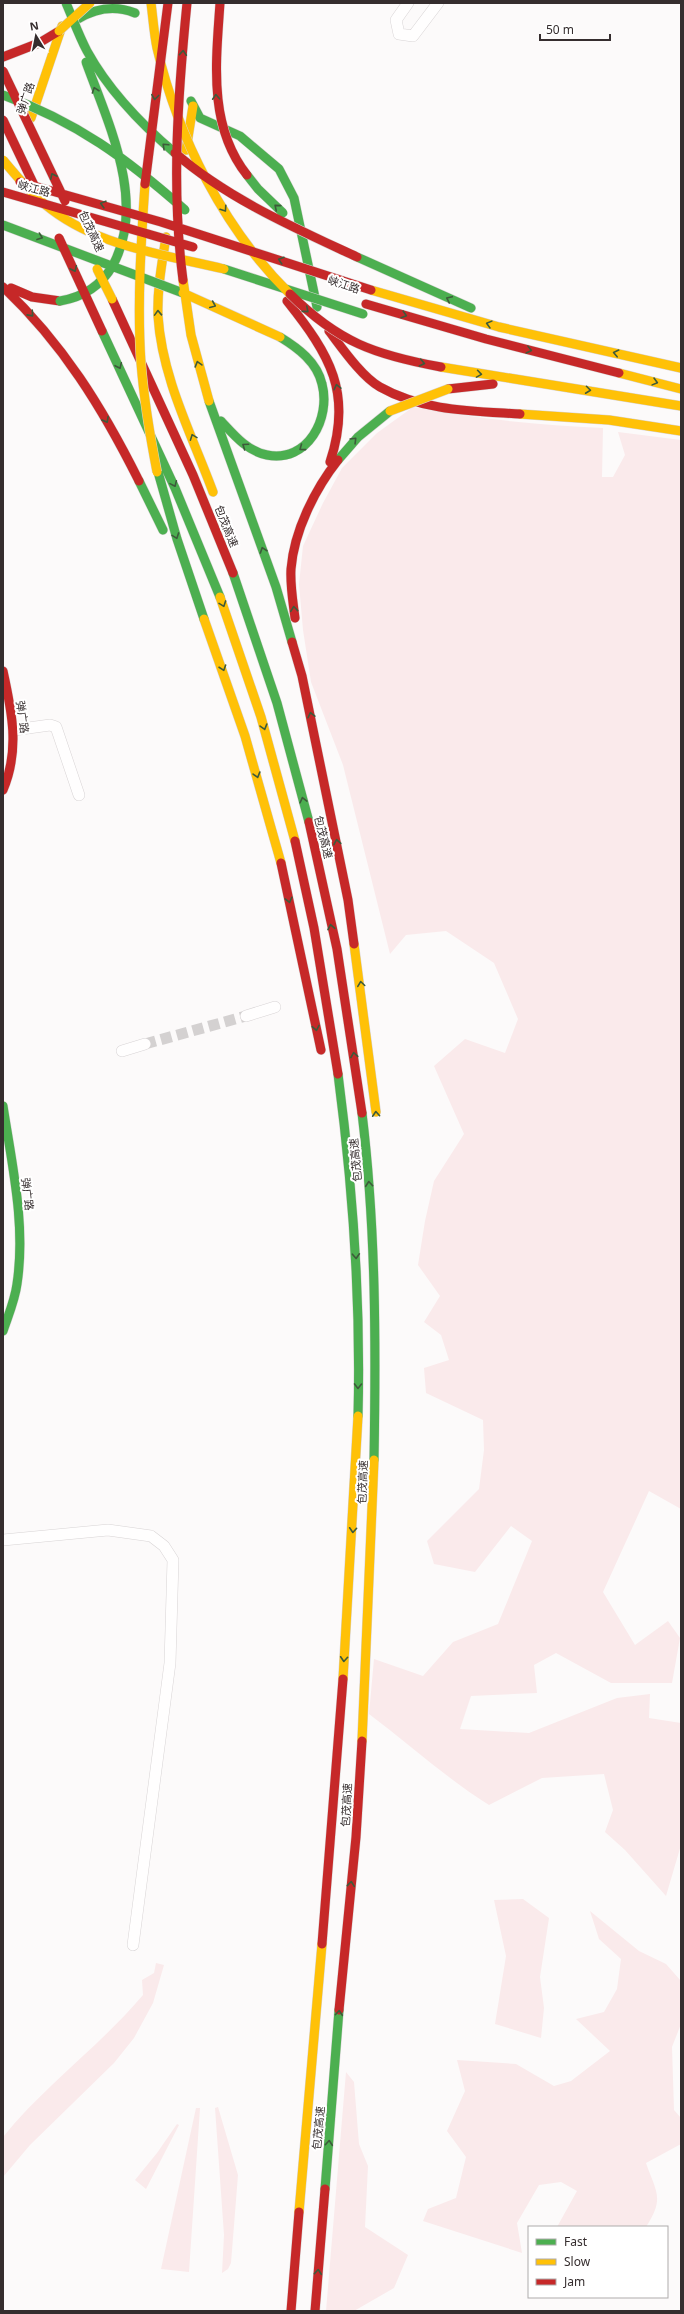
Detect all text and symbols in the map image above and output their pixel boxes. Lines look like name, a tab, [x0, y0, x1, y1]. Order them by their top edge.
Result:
north arrow	[16, 16, 56, 56]
scale bar	[540, 16, 610, 42]
text: N	[28, 17, 40, 34]
text: 50 m	[546, 21, 574, 38]
one-way arrow	[178, 50, 187, 56]
street label: 弹广路	[13, 80, 37, 116]
one-way arrow	[92, 87, 100, 94]
one-way arrow	[151, 94, 160, 100]
one-way arrow	[212, 94, 221, 100]
one-way arrow	[162, 143, 170, 151]
one-way arrow	[50, 172, 58, 180]
street label: 峡江路	[16, 176, 52, 200]
one-way arrow	[100, 200, 107, 209]
one-way arrow	[220, 205, 227, 212]
one-way arrow	[274, 205, 281, 212]
street label: 包茂高速	[76, 208, 108, 254]
one-way arrow	[36, 232, 43, 241]
one-way arrow	[277, 256, 284, 265]
one-way arrow	[69, 265, 77, 273]
street label: 峡江路	[326, 272, 362, 296]
one-way arrow	[446, 296, 453, 304]
one-way arrow	[209, 300, 217, 308]
one-way arrow	[301, 305, 309, 312]
one-way arrow	[26, 309, 34, 317]
one-way arrow	[154, 310, 163, 316]
one-way arrow	[400, 310, 407, 319]
one-way arrow	[486, 320, 493, 329]
one-way arrow	[525, 345, 532, 354]
one-way arrow	[613, 350, 619, 358]
one-way arrow	[419, 359, 426, 367]
one-way arrow	[194, 360, 203, 367]
one-way arrow	[114, 362, 122, 369]
one-way arrow	[476, 369, 482, 377]
one-way arrow	[651, 377, 658, 386]
one-way arrow	[334, 384, 342, 390]
one-way arrow	[585, 385, 591, 394]
one-way arrow	[102, 416, 109, 423]
one-way arrow	[189, 434, 197, 441]
one-way arrow	[349, 437, 356, 445]
one-way arrow	[242, 443, 249, 451]
one-way arrow	[300, 443, 307, 450]
one-way arrow	[169, 480, 177, 487]
street label: 包茂高速	[212, 503, 242, 549]
one-way arrow	[172, 532, 180, 539]
one-way arrow	[260, 547, 268, 554]
one-way arrow	[218, 600, 227, 607]
one-way arrow	[290, 606, 299, 612]
one-way arrow	[218, 665, 227, 672]
street label: 弹广路	[13, 700, 33, 734]
one-way arrow	[307, 712, 315, 718]
one-way arrow	[259, 724, 268, 731]
one-way arrow	[252, 771, 261, 778]
one-way arrow	[299, 797, 307, 803]
street label: 包茂高速	[311, 814, 337, 860]
one-way arrow	[334, 839, 342, 846]
one-way arrow	[285, 897, 293, 904]
one-way arrow	[328, 923, 336, 930]
one-way arrow	[357, 981, 366, 988]
one-way arrow	[312, 1024, 320, 1031]
one-way arrow	[350, 1051, 359, 1058]
one-way arrow	[371, 1111, 380, 1117]
street label: 包茂高速	[346, 1137, 364, 1183]
street label: 弹广路	[19, 1177, 37, 1211]
one-way arrow	[364, 1181, 373, 1187]
one-way arrow	[352, 1253, 361, 1259]
one-way arrow	[354, 1383, 363, 1389]
street label: 包茂高速	[354, 1460, 370, 1504]
one-way arrow	[348, 1527, 357, 1533]
one-way arrow	[339, 1656, 348, 1662]
street label: 包茂高速	[337, 1783, 355, 1827]
one-way arrow	[346, 1880, 355, 1887]
one-way arrow	[335, 2010, 344, 2016]
street label: 包茂高速	[309, 2105, 327, 2151]
one-way arrow	[324, 2140, 333, 2146]
legend	[528, 2226, 668, 2298]
text: Fast	[564, 2233, 588, 2250]
text: Slow	[564, 2253, 591, 2270]
one-way arrow	[314, 2269, 323, 2275]
text: Jam	[563, 2273, 585, 2290]

